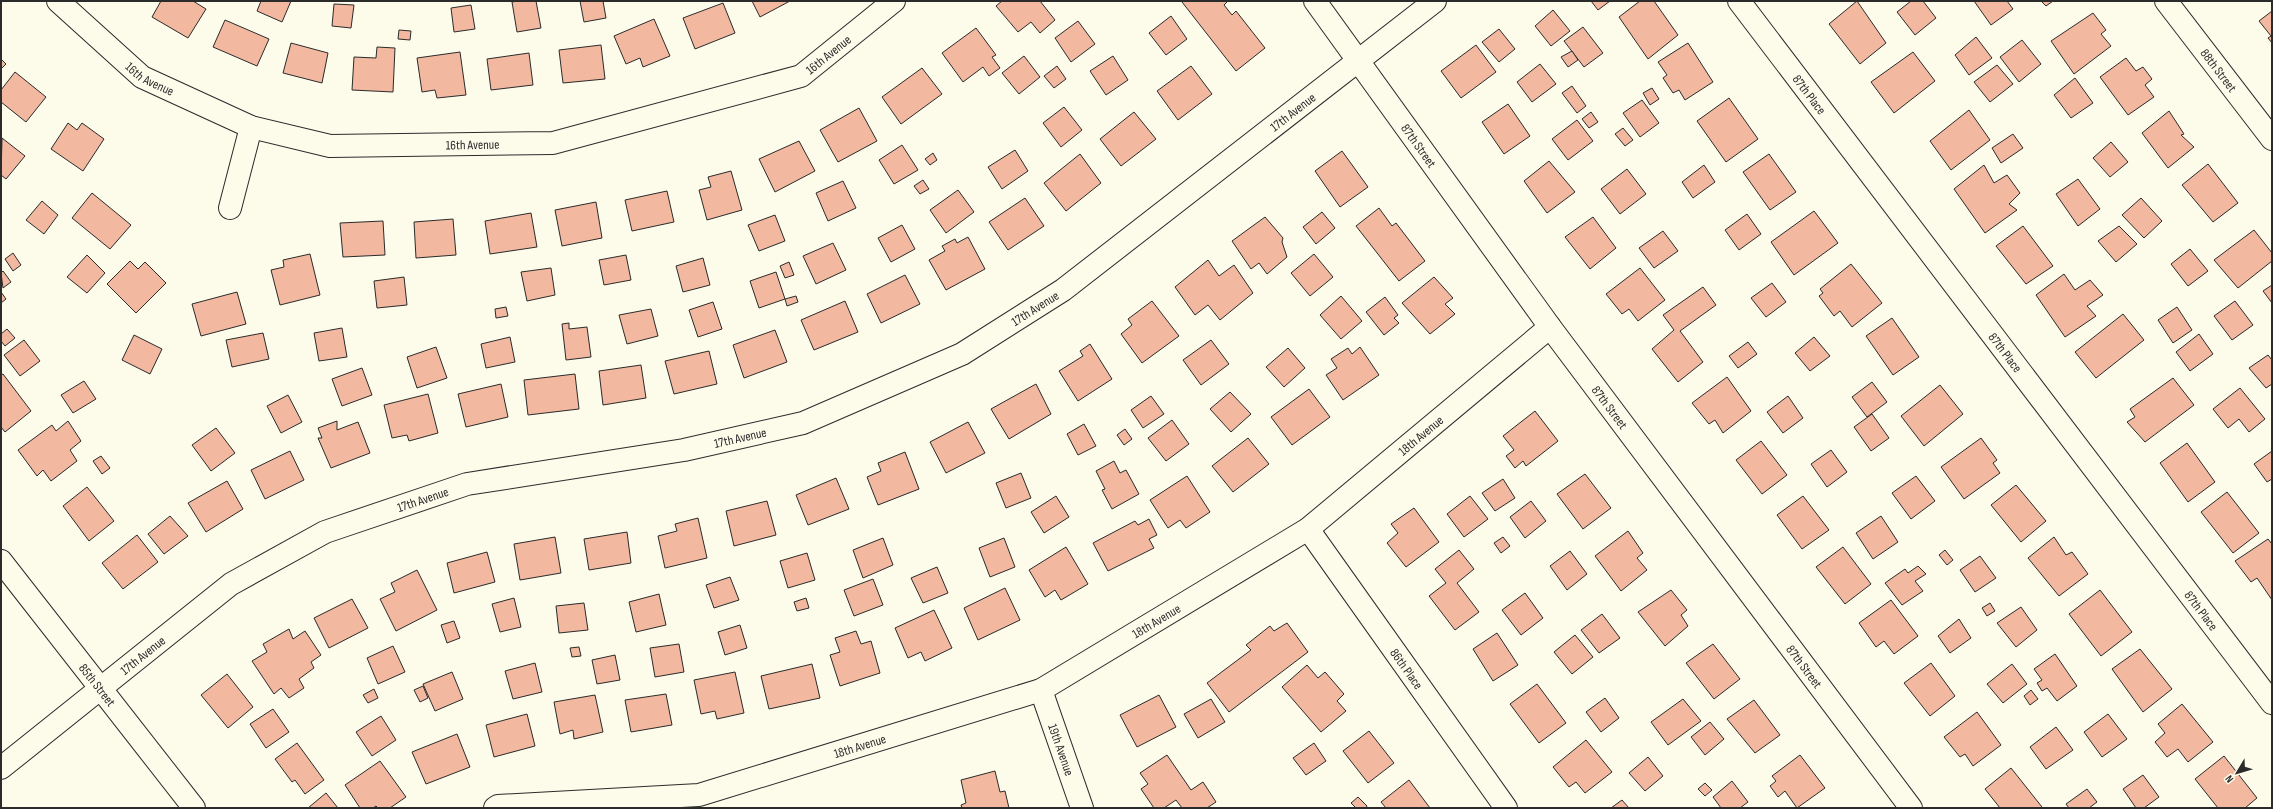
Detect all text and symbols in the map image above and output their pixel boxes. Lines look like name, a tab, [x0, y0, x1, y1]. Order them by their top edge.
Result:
street label: 16th Avenue	[803, 32, 855, 78]
street label: 88th Street	[2196, 46, 2240, 96]
street label: 16th Avenue	[122, 59, 176, 100]
street label: 87th Place	[1789, 72, 1829, 118]
street label: 17th Avenue	[1267, 90, 1319, 135]
street label: 87th Street	[1397, 121, 1439, 171]
street label: 16th Avenue	[446, 137, 500, 153]
street label: 17th Avenue	[1008, 288, 1062, 330]
street label: 87th Place	[1985, 330, 2025, 376]
street label: 87th Street	[1588, 383, 1631, 433]
street label: 18th Avenue	[1395, 412, 1447, 459]
street label: 17th Avenue	[713, 425, 768, 452]
street label: 17th Avenue	[395, 484, 451, 516]
street label: 87th Place	[2181, 588, 2221, 634]
street label: 18th Avenue	[1129, 601, 1184, 642]
street label: 17th Avenue	[117, 633, 169, 679]
street label: 87th Street	[1782, 642, 1825, 692]
street label: 86th Place	[1386, 645, 1426, 693]
street label: 85th Street	[75, 661, 119, 710]
street label: 19th Avenue	[1044, 722, 1077, 778]
street label: 18th Avenue	[832, 731, 888, 762]
north arrow	[2217, 753, 2257, 793]
text: N	[2223, 772, 2236, 785]

